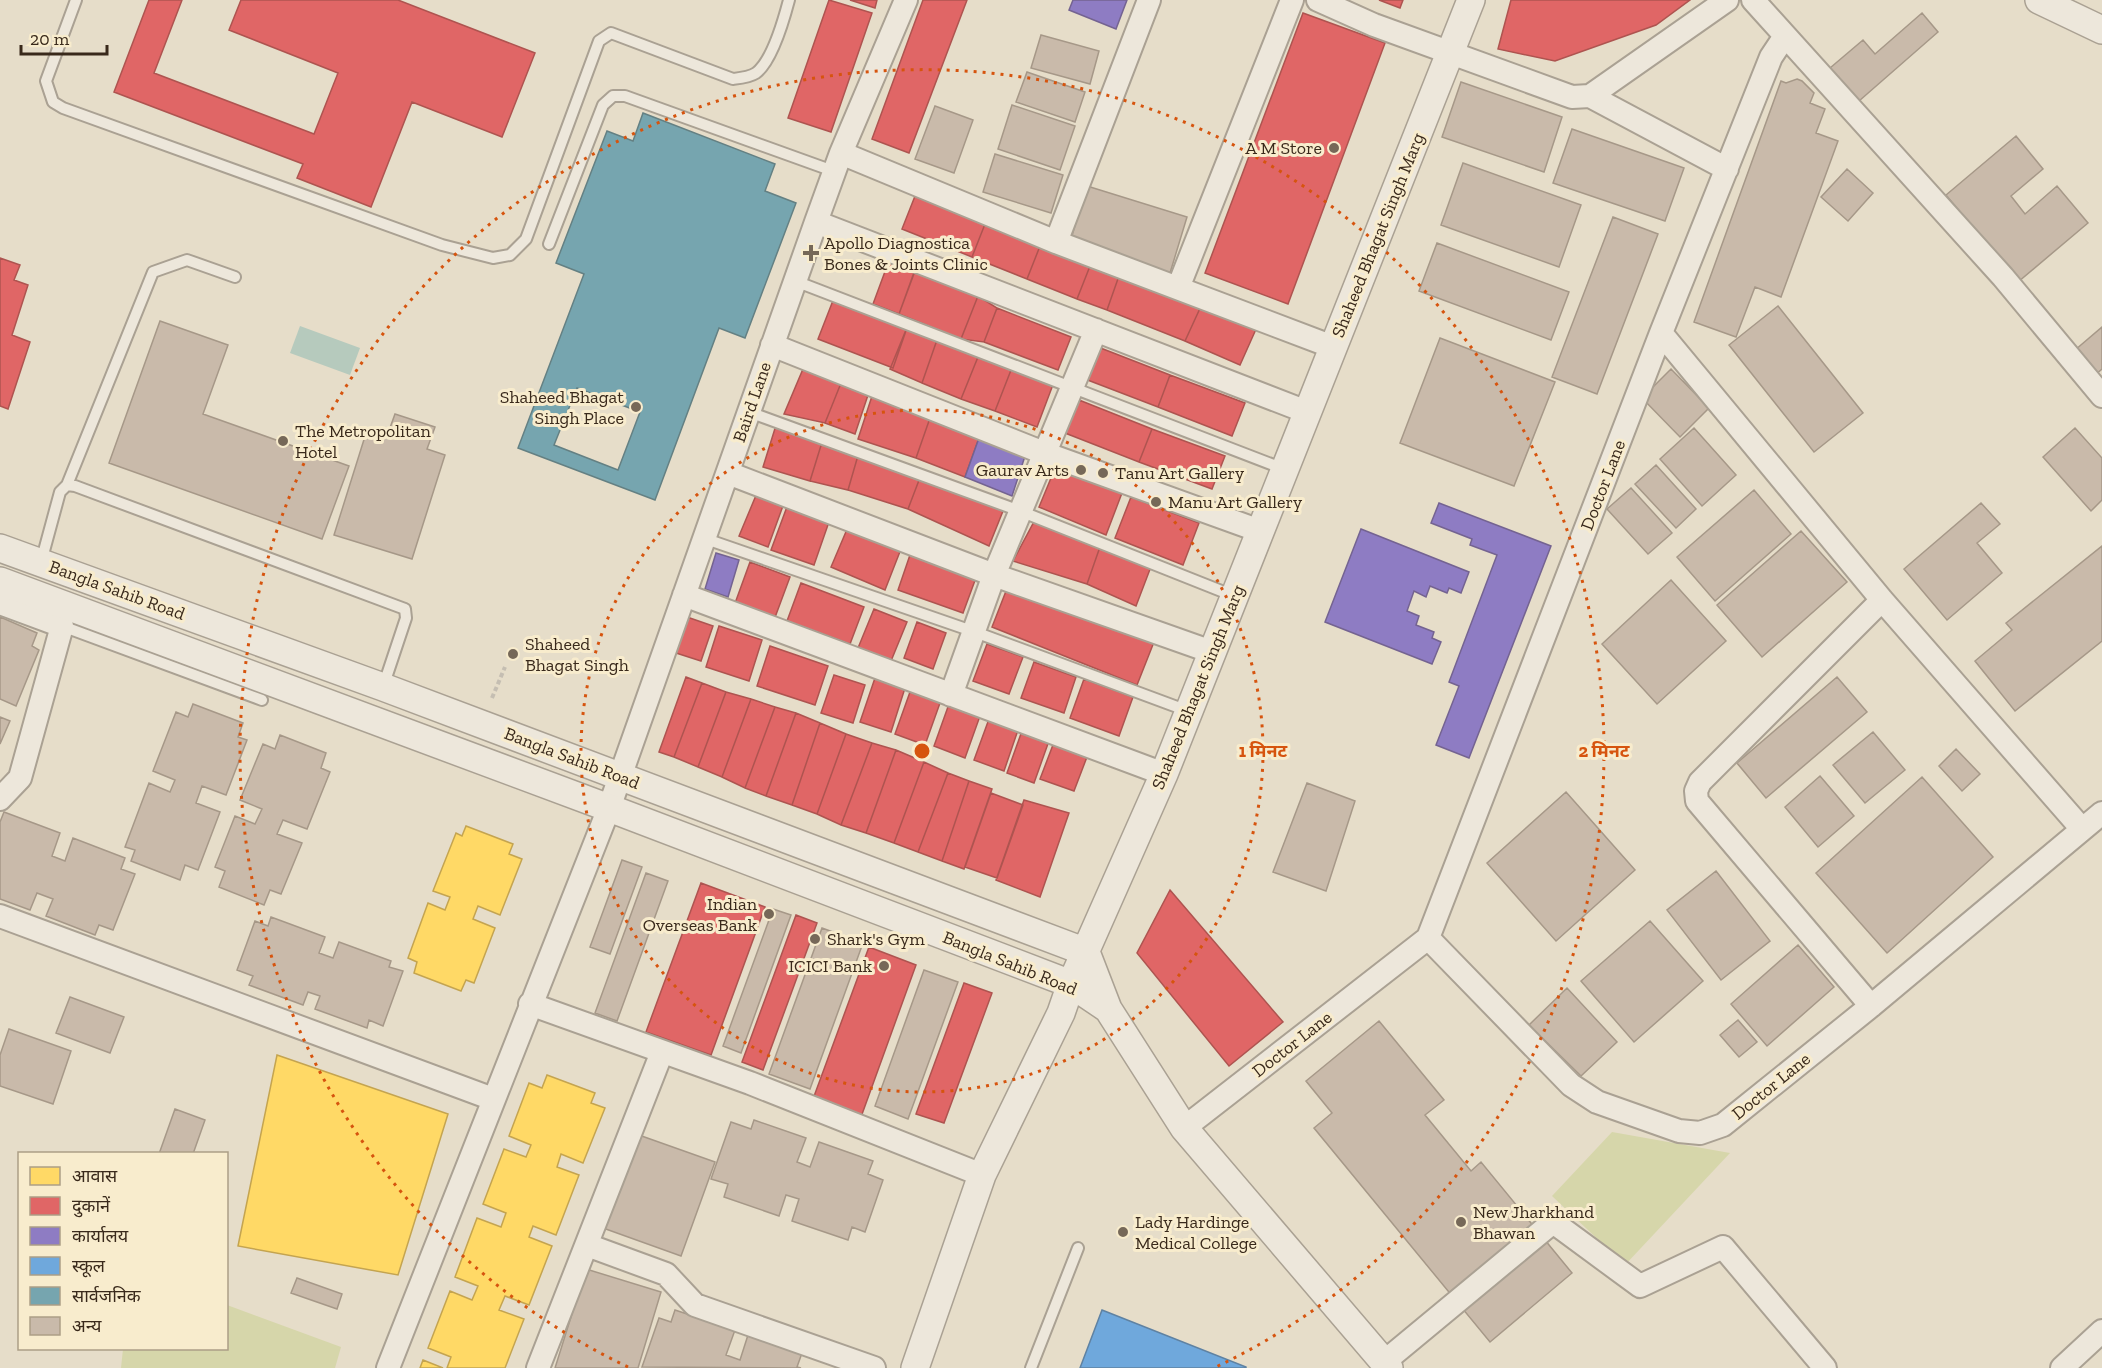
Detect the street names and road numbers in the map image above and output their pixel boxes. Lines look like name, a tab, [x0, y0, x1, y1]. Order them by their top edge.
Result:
street label: Shaheed Bhagat Singh Marg	[1327, 129, 1429, 341]
street label: Baird Lane	[728, 359, 776, 445]
street label: Doctor Lane	[1576, 437, 1630, 533]
street label: Bangla Sahib Road	[46, 555, 188, 625]
street label: Shaheed Bhagat Singh Marg	[1147, 581, 1249, 793]
street label: Bangla Sahib Road	[501, 722, 643, 794]
street label: Bangla Sahib Road	[940, 926, 1081, 1000]
street label: Doctor Lane	[1248, 1006, 1336, 1082]
street label: Doctor Lane	[1727, 1048, 1815, 1124]

